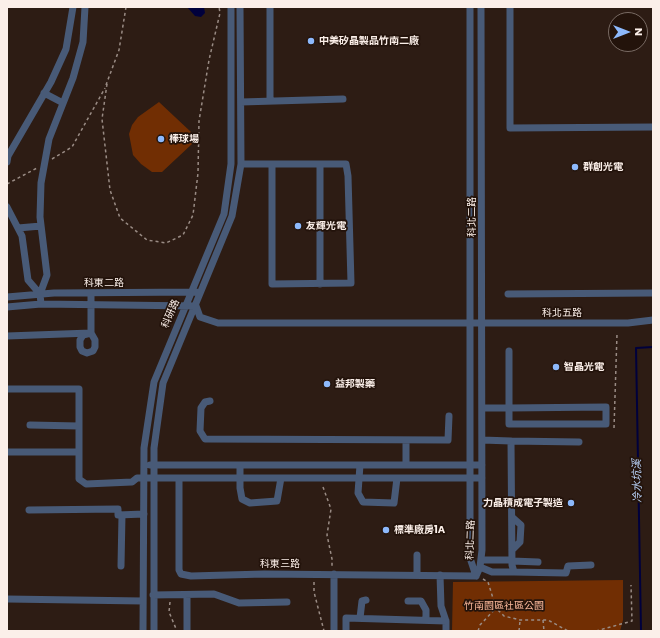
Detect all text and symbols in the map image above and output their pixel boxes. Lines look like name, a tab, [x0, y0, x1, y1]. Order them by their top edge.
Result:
north arrow	[608, 12, 648, 52]
text: N	[631, 28, 647, 36]
place label: 中美矽晶製品竹南二廠	[319, 35, 419, 47]
marker: 中美矽晶製品竹南二廠	[306, 36, 316, 46]
place label: 棒球場	[169, 133, 199, 145]
marker: 棒球場	[156, 134, 166, 144]
place label: 群創光電	[583, 161, 623, 173]
marker: 群創光電	[570, 162, 580, 172]
street label: 科北二路	[466, 197, 478, 237]
place label: 友輝光電	[306, 220, 346, 232]
marker: 友輝光電	[293, 221, 303, 231]
street label: 科東二路	[84, 277, 124, 289]
street label: 科研路	[160, 298, 182, 330]
street label: 科北五路	[542, 307, 582, 319]
place label: 智晶光電	[564, 361, 604, 373]
marker: 智晶光電	[551, 362, 561, 372]
place label: 益邦製藥	[335, 378, 375, 390]
marker: 益邦製藥	[322, 379, 332, 389]
water label: 冷水坑溪	[631, 459, 645, 503]
place label: 力晶積成電子製造	[483, 497, 563, 509]
marker: 力晶積成電子製造	[566, 498, 576, 508]
street label: 科北二路	[464, 520, 478, 560]
place label: 標準廠房1A	[394, 524, 445, 536]
marker: 標準廠房1A	[381, 525, 391, 535]
street label: 科東三路	[260, 558, 300, 570]
park label: 竹南園區社區公園	[464, 600, 544, 612]

